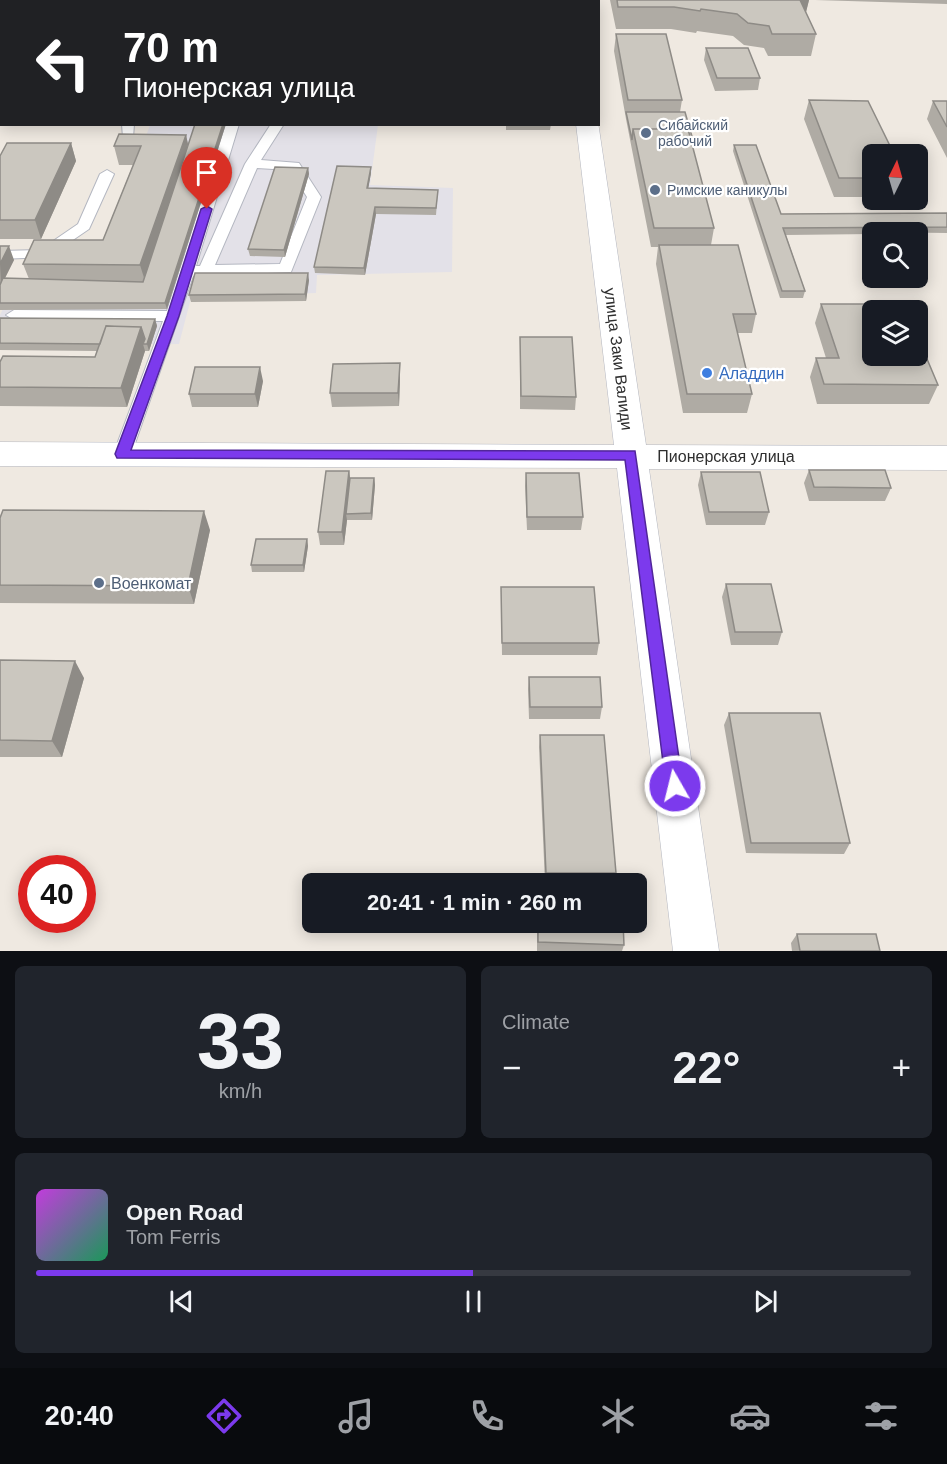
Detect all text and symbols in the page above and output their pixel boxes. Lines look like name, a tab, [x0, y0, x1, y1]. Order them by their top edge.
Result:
icon: left	[24, 24, 102, 102]
text: 70 m	[123, 24, 219, 71]
text: Пионерская улица	[123, 73, 355, 103]
place label: Сибайский рабочий	[658, 117, 728, 149]
marker: Сибайский рабочий	[639, 126, 653, 140]
north arrow	[862, 144, 928, 210]
map controls	[862, 144, 928, 366]
pin	[181, 147, 232, 209]
icon: arrive	[190, 156, 223, 189]
place label: Римские каникулы	[667, 182, 787, 198]
marker: Римские каникулы	[648, 183, 662, 197]
button: search	[862, 222, 928, 288]
street label: улица Заки Валиди	[601, 287, 636, 431]
button: layers	[862, 300, 928, 366]
place label: Аладдин	[719, 365, 784, 382]
marker: Аладдин	[700, 366, 714, 380]
street label: Пионерская улица	[657, 448, 795, 465]
place label: Военкомат	[111, 575, 192, 592]
marker: Военкомат	[92, 576, 106, 590]
position arrow	[643, 754, 707, 818]
speed limit sign: 40	[18, 855, 96, 933]
text: 20:41 · 1 min · 260 m	[367, 890, 582, 915]
text: 33	[197, 997, 284, 1085]
text: Climate	[502, 1011, 570, 1033]
text: 22°	[672, 1042, 741, 1093]
text: −	[502, 1049, 521, 1086]
text: +	[892, 1049, 911, 1086]
text: km/h	[219, 1080, 262, 1102]
text: Open Road	[126, 1200, 243, 1225]
text: Tom Ferris	[126, 1226, 220, 1248]
icon: previous	[165, 1285, 198, 1318]
icon: pause	[457, 1285, 490, 1318]
icon: next	[749, 1285, 782, 1318]
icon: directions	[203, 1395, 245, 1437]
icon: music	[335, 1395, 377, 1437]
icon: phone	[466, 1395, 508, 1437]
icon: climate	[597, 1395, 639, 1437]
icon: car	[729, 1395, 771, 1437]
icon: filters	[860, 1395, 902, 1437]
text: 20:40	[45, 1401, 114, 1431]

